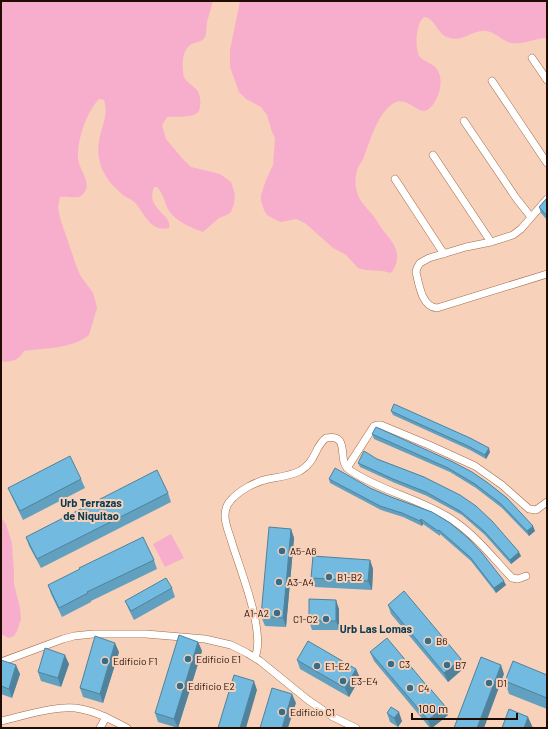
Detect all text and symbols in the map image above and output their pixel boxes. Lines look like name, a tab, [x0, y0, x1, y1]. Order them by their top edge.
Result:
district label: Urb Terrazas de Niquitao	[60, 496, 122, 522]
place label: A5-A6	[290, 545, 316, 557]
marker: A5-A6	[277, 546, 287, 556]
place label: B1-B2	[337, 571, 362, 583]
marker: B1-B2	[324, 572, 334, 582]
place label: A3-A4	[287, 576, 314, 588]
marker: A3-A4	[274, 577, 284, 587]
place label: A1-A2	[244, 607, 269, 619]
marker: A1-A2	[272, 608, 282, 618]
place label: C1-C2	[293, 613, 318, 625]
marker: C1-C2	[321, 614, 331, 624]
district label: Urb Las Lomas	[340, 622, 413, 635]
place label: B6	[436, 635, 447, 647]
marker: B6	[423, 636, 433, 646]
place label: Edificio E1	[196, 653, 241, 665]
marker: Edificio E1	[183, 654, 193, 664]
place label: Edificio F1	[113, 655, 158, 667]
marker: Edificio F1	[100, 656, 110, 666]
place label: C3	[399, 658, 410, 670]
marker: C3	[386, 659, 396, 669]
place label: B7	[455, 659, 466, 671]
place label: E1-E2	[325, 660, 350, 672]
marker: B7	[442, 660, 452, 670]
marker: E1-E2	[312, 661, 322, 671]
place label: E3-E4	[351, 675, 378, 687]
marker: E3-E4	[338, 676, 348, 686]
place label: D1	[497, 677, 507, 689]
marker: D1	[484, 678, 494, 688]
place label: Edificio E2	[188, 680, 235, 692]
marker: Edificio E2	[175, 681, 185, 691]
place label: C4	[418, 682, 430, 694]
marker: C4	[405, 683, 415, 693]
scale bar	[412, 695, 517, 721]
text: 100 m	[418, 701, 448, 715]
place label: Edificio C1	[290, 706, 335, 718]
marker: Edificio C1	[277, 707, 287, 717]

